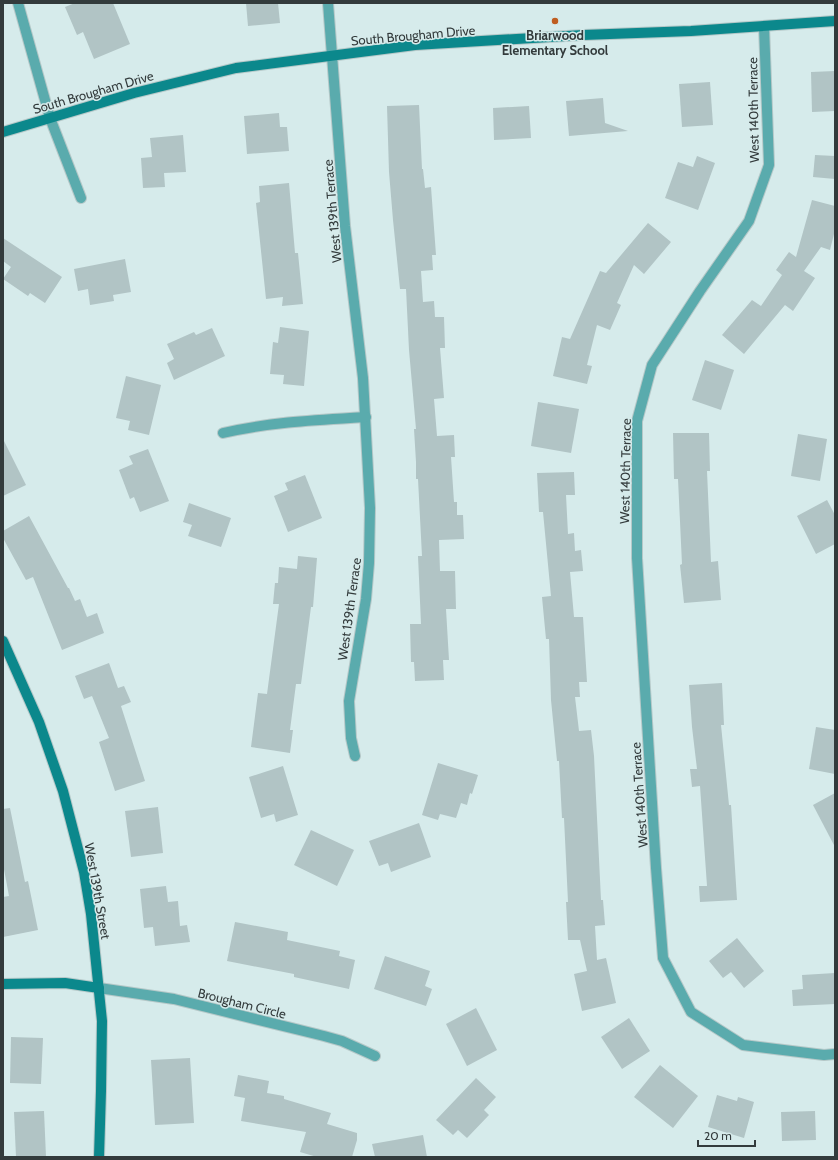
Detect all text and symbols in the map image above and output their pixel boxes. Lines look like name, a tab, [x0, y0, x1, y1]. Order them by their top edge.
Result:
marker: Briarwood Elementary School	[550, 16, 560, 26]
street label: South Brougham Drive	[350, 22, 476, 48]
place label: Briarwood Elementary School	[502, 27, 609, 58]
street label: West 140th Terrace	[744, 57, 762, 163]
street label: South Brougham Drive	[31, 67, 155, 117]
street label: West 139th Terrace	[319, 158, 344, 263]
street label: West 140th Terrace	[616, 418, 634, 524]
street label: West 139th Terrace	[334, 556, 364, 661]
street label: West 140th Terrace	[627, 741, 651, 848]
street label: West 139th Street	[82, 842, 114, 941]
street label: Brougham Circle	[196, 984, 288, 1022]
scale bar	[698, 1122, 755, 1148]
text: 20 m	[704, 1128, 732, 1143]

